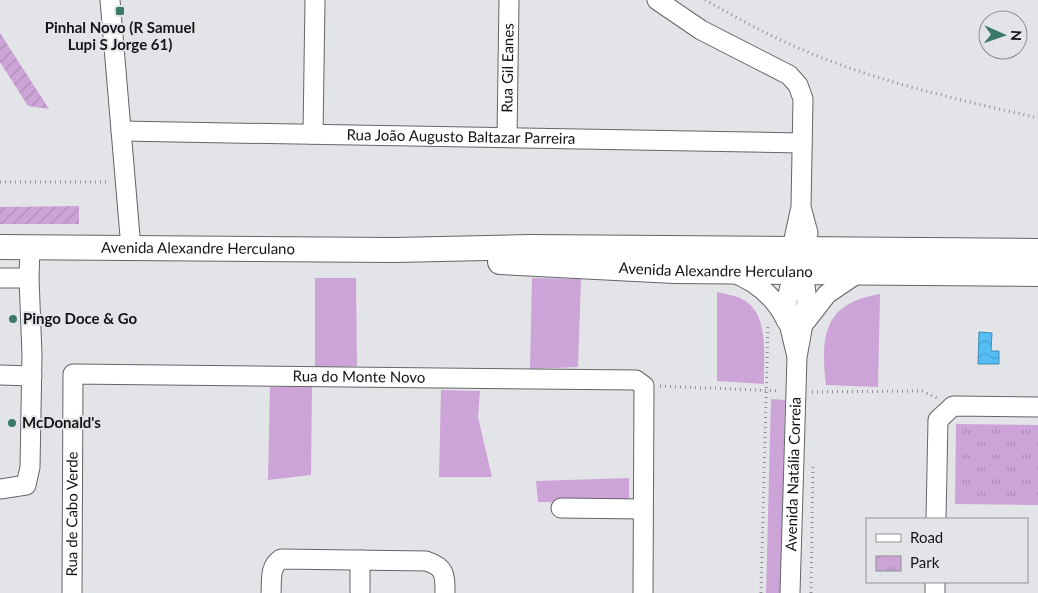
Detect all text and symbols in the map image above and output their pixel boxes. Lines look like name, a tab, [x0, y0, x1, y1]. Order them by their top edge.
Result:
marker: Pinhal Novo (R Samuel Lupi S Jorge 61)	[114, 5, 126, 17]
north arrow	[978, 10, 1028, 60]
place label: Pinhal Novo (R Samuel Lupi S Jorge 61)	[45, 18, 195, 53]
street label: Rua Gil Eanes	[497, 23, 517, 113]
text: N	[1008, 30, 1025, 41]
street label: Rua João Augusto Baltazar Parreira	[346, 125, 576, 147]
street label: Avenida Alexandre Herculano	[101, 238, 295, 257]
street label: Avenida Alexandre Herculano	[618, 258, 813, 280]
place label: Pingo Doce & Go	[23, 309, 138, 327]
marker: Pingo Doce & Go	[7, 313, 19, 325]
street label: Rua do Monte Novo	[293, 366, 425, 386]
street label: Avenida Natália Correia	[781, 396, 804, 552]
place label: McDonald's	[22, 413, 101, 431]
marker: McDonald's	[6, 417, 18, 429]
street label: Rua de Cabo Verde	[62, 451, 81, 577]
legend	[866, 518, 1028, 583]
text: Road	[910, 528, 943, 546]
text: Park	[910, 553, 940, 571]

